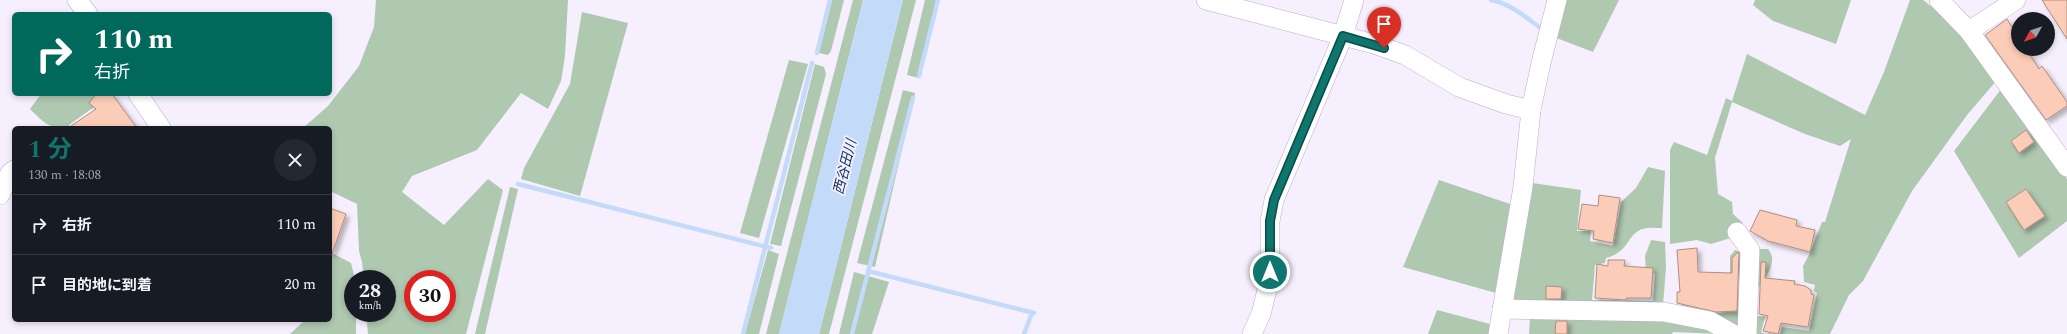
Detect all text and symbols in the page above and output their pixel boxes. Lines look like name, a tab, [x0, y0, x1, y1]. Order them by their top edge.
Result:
pin	[1367, 7.0, 1401, 48]
north arrow	[2011, 12, 2055, 56]
map controls	[2011, 12, 2055, 56]
icon: arrive	[1373, 13, 1395, 35]
text: 110 m	[94, 18, 173, 61]
icon: right	[28, 28, 80, 80]
text: 右折	[94, 59, 130, 86]
text: 1 分	[28, 132, 71, 168]
water label: 西谷田川	[828, 135, 862, 197]
button: close	[274, 139, 316, 181]
text: 130 m · 18:08	[28, 165, 101, 185]
text: 110 m	[277, 213, 316, 236]
icon: right	[28, 214, 50, 236]
text: 右折	[62, 214, 92, 237]
position arrow	[1249, 251, 1291, 293]
speed limit sign: 30	[404, 270, 456, 322]
text: 20 m	[284, 273, 316, 296]
icon: arrive	[28, 274, 50, 296]
text: 目的地に到着	[62, 274, 152, 297]
text: 28	[359, 276, 381, 306]
text: km/h	[359, 298, 381, 314]

